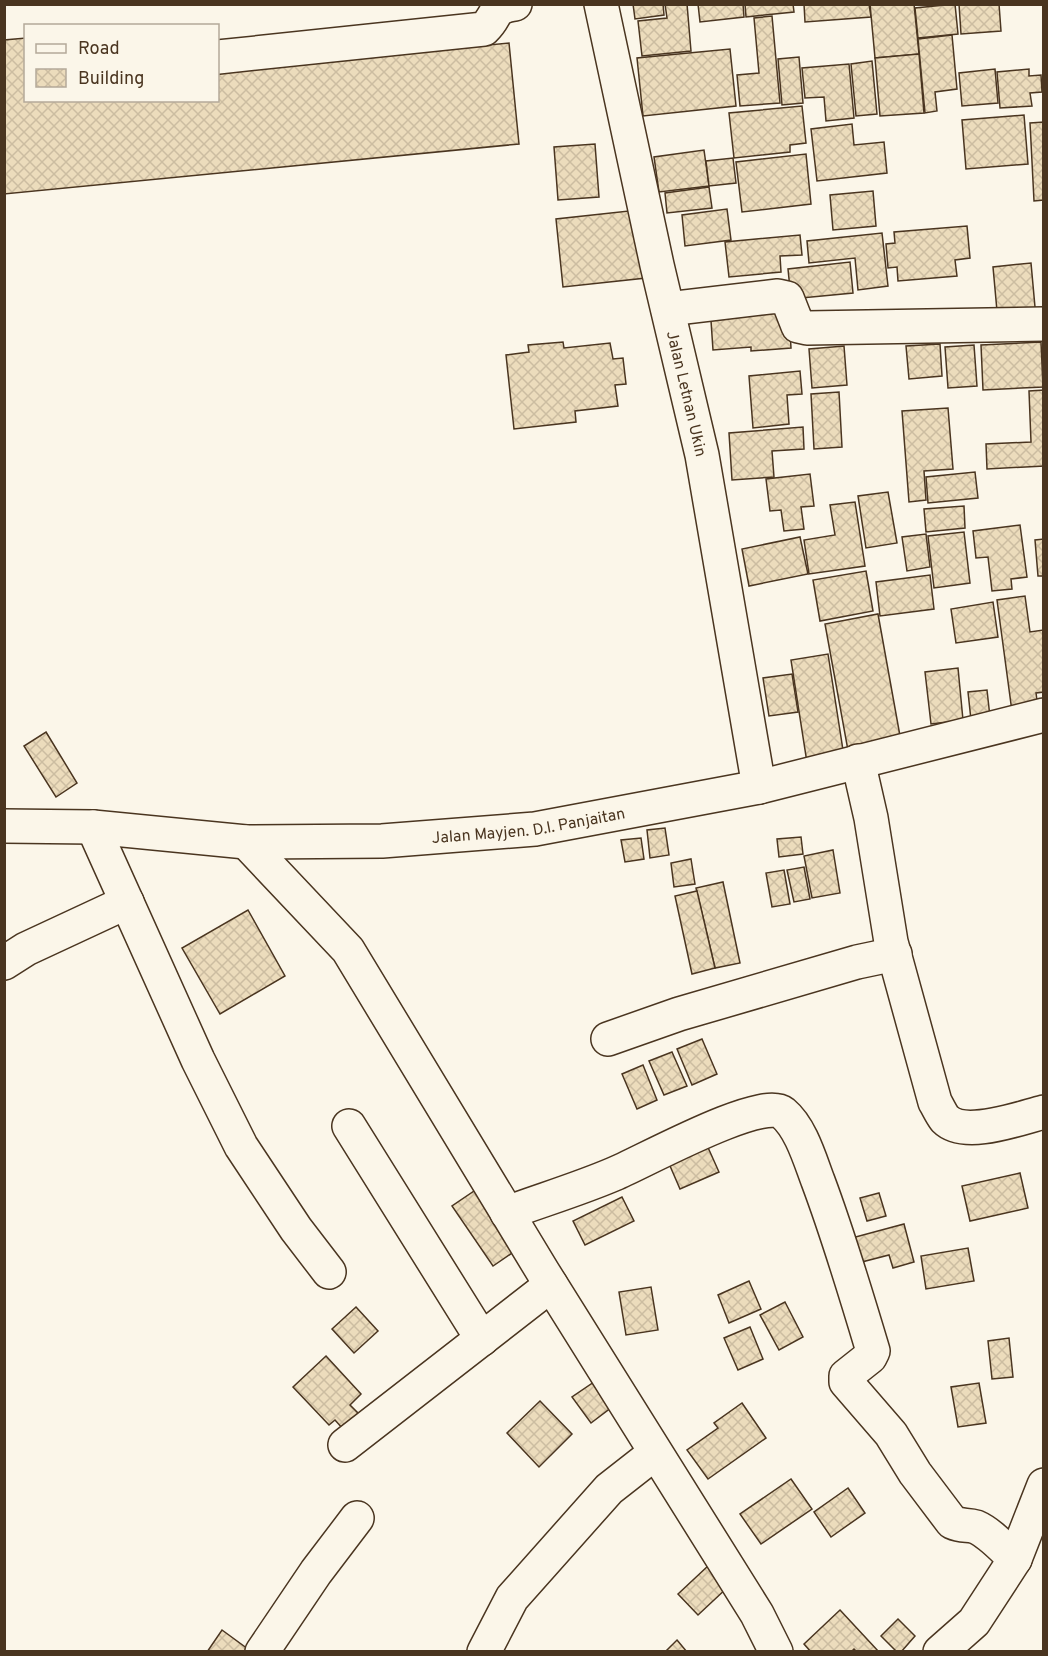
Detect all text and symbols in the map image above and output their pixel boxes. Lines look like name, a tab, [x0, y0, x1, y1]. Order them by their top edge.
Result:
legend	[24, 24, 219, 102]
text: Road	[78, 38, 120, 61]
text: Building	[78, 68, 144, 91]
street label: Jalan Letnan Ukin	[661, 329, 710, 459]
street label: Jalan Mayjen. D.I. Panjaitan	[431, 804, 627, 849]

